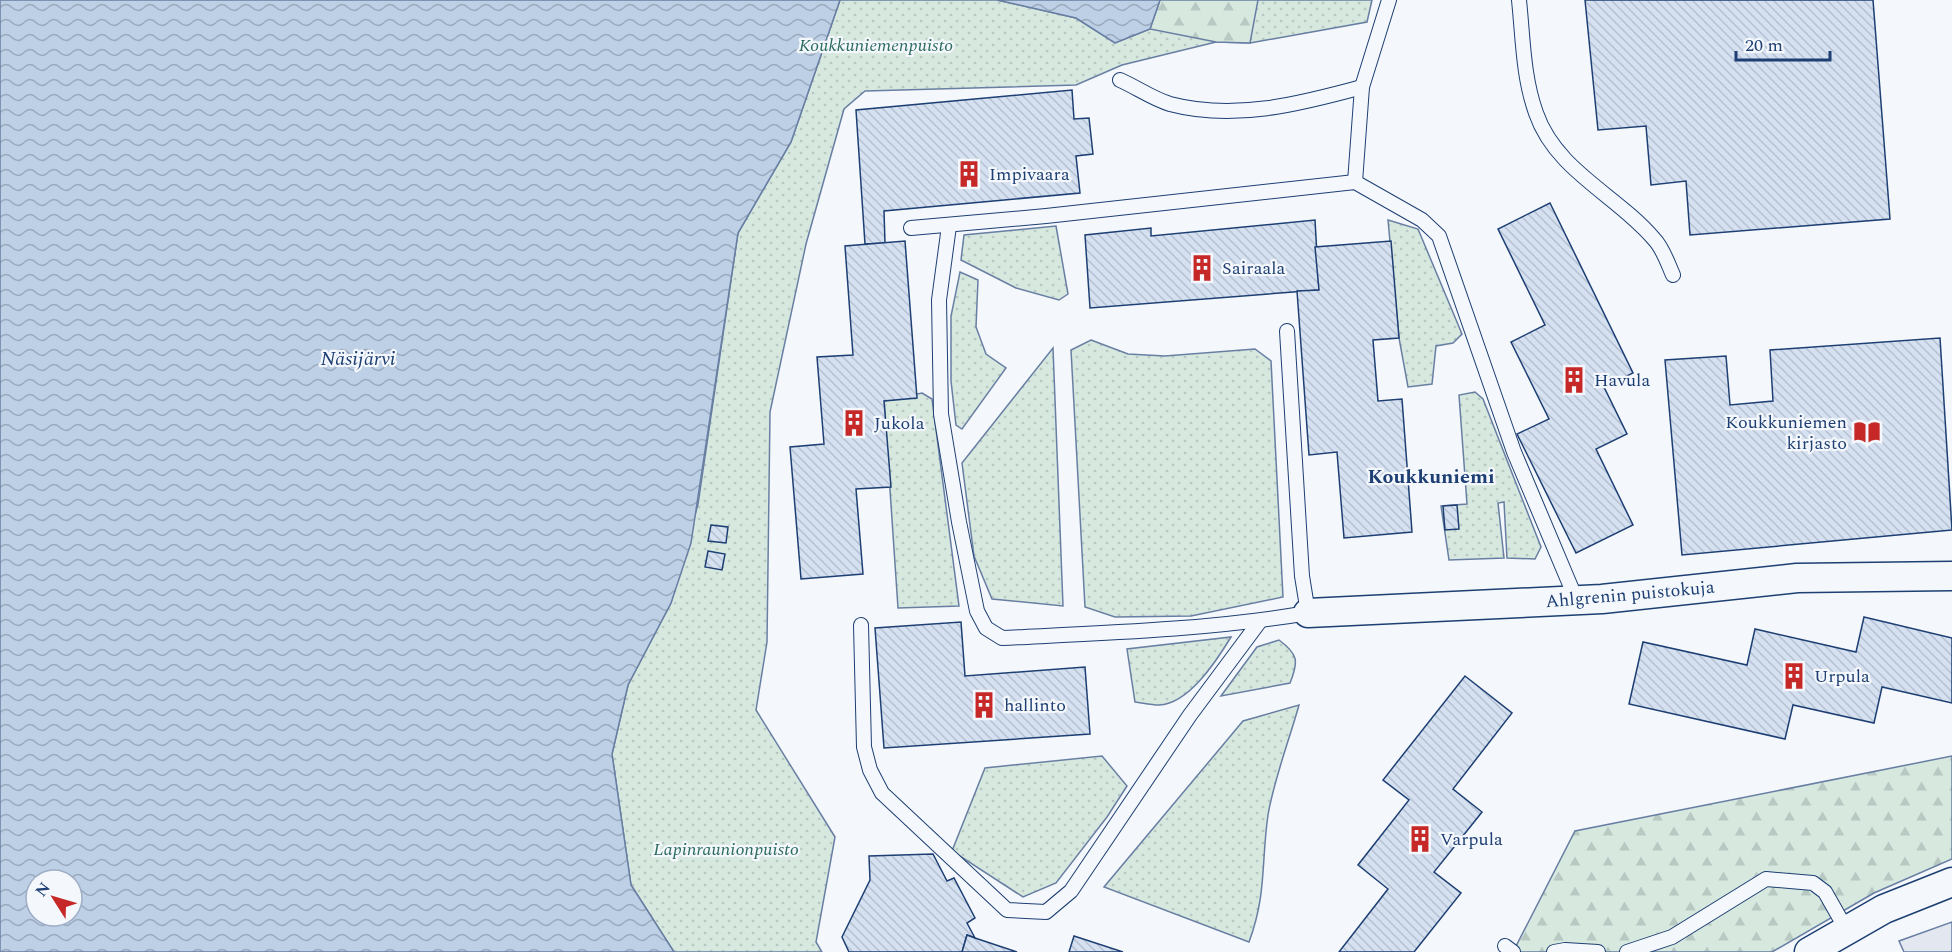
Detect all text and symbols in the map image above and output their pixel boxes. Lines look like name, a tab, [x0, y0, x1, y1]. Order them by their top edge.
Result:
scale bar	[1736, 24, 1830, 62]
park label: Koukkuniemenpuisto	[799, 32, 953, 59]
text: 20 m	[1745, 32, 1783, 59]
building icon: Impivaara	[954, 159, 984, 189]
place label: Impivaara	[989, 161, 1070, 188]
building icon: Sairaala	[1187, 253, 1217, 283]
place label: Sairaala	[1222, 255, 1285, 282]
water label: Näsijärvi	[321, 344, 396, 374]
building icon: Havula	[1559, 365, 1589, 395]
place label: Havula	[1594, 367, 1650, 394]
building icon: Jukola	[839, 408, 869, 438]
place label: Koukkuniemen kirjasto	[1725, 409, 1847, 457]
place label: Jukola	[874, 410, 925, 437]
library icon: Koukkuniemen kirjasto	[1852, 417, 1882, 447]
district label: Koukkuniemi	[1367, 462, 1495, 492]
street label: Ahlgrenin puistokuja	[1544, 574, 1716, 615]
building icon: Urpula	[1779, 661, 1809, 691]
place label: Urpula	[1814, 663, 1870, 690]
building icon: hallinto	[969, 690, 999, 720]
place label: hallinto	[1004, 692, 1066, 719]
building icon: Varpula	[1405, 824, 1435, 854]
place label: Varpula	[1440, 826, 1503, 853]
park label: Lapinraunionpuisto	[653, 836, 799, 863]
north arrow	[24, 868, 84, 928]
text: N	[29, 877, 56, 902]

